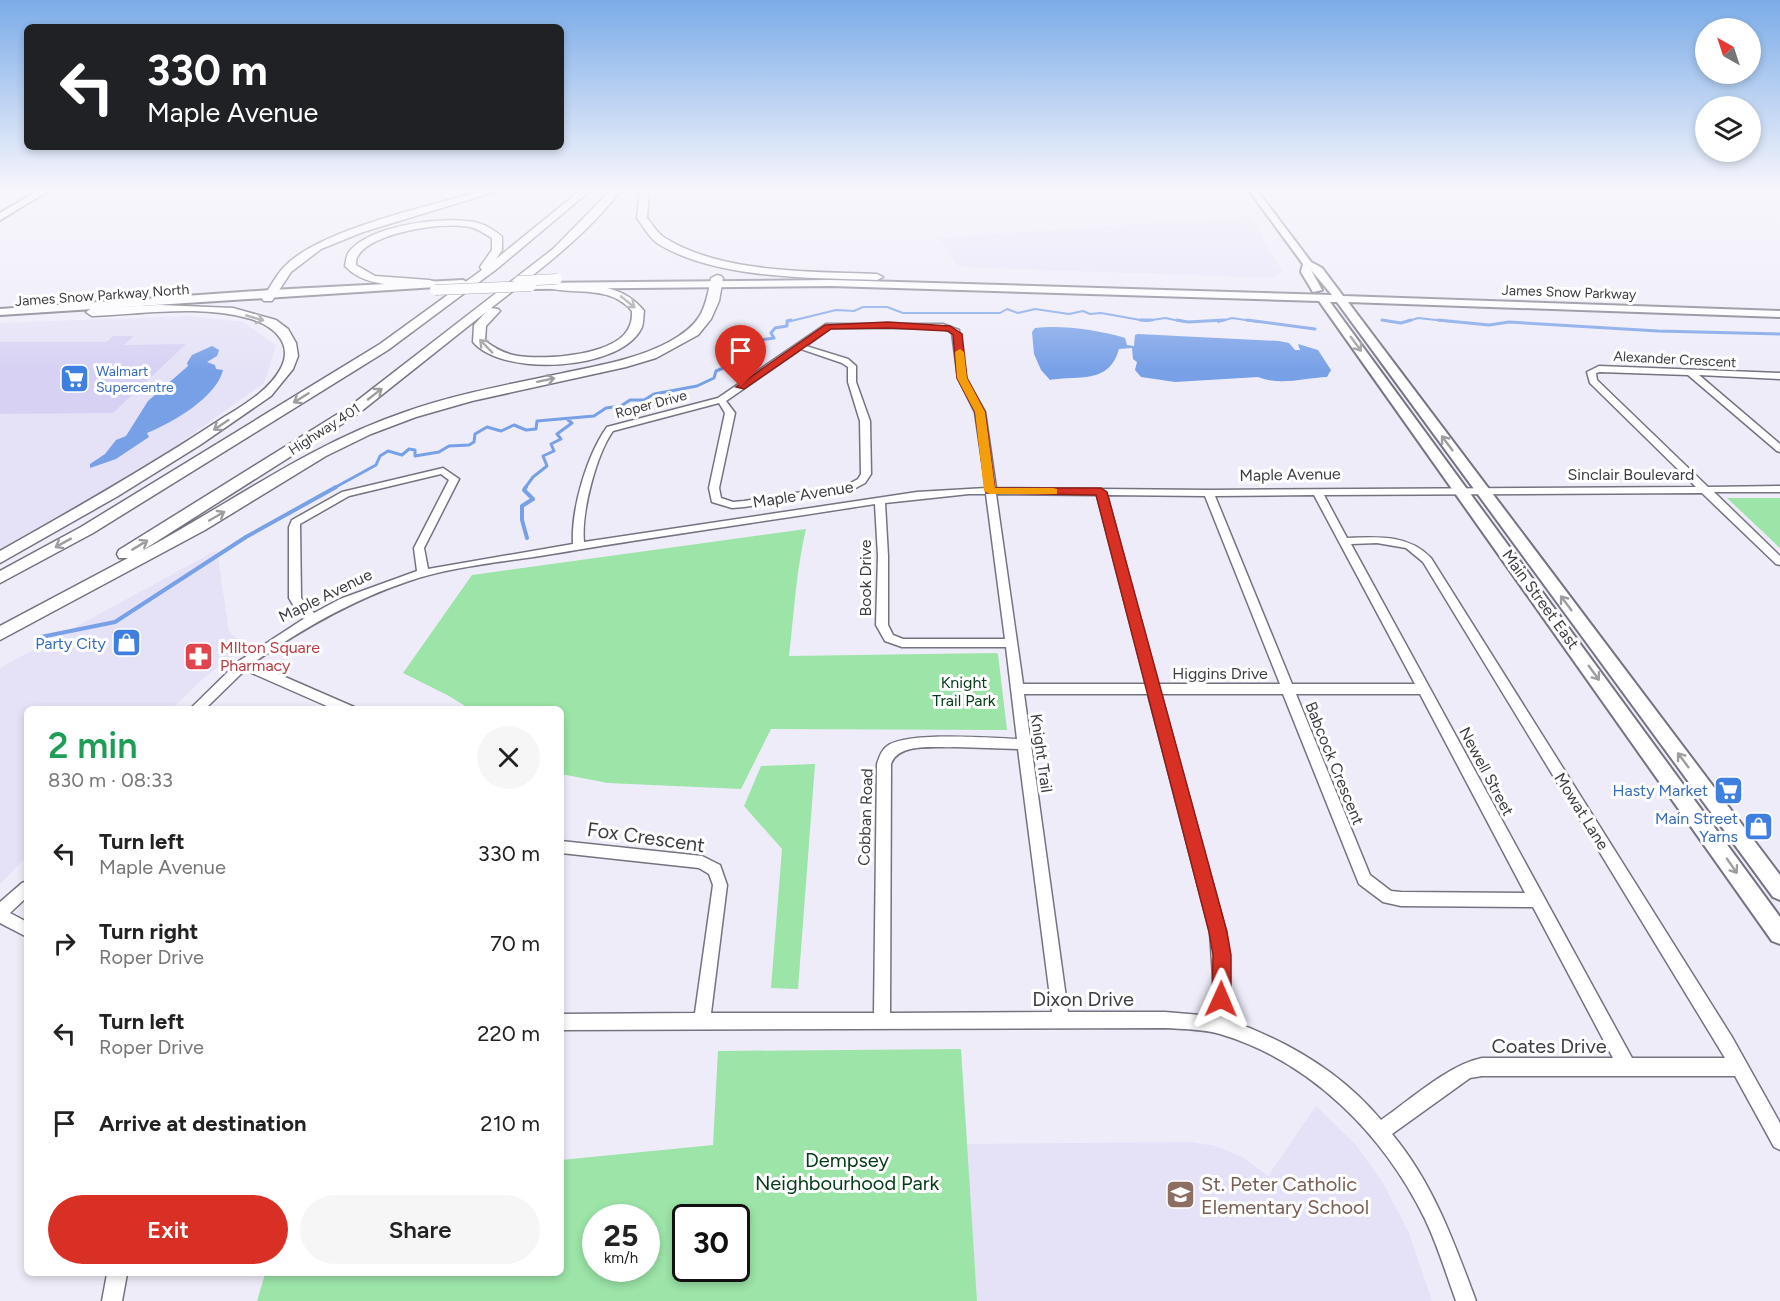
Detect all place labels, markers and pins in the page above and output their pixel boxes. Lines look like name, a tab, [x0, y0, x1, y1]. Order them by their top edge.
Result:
pin	[715, 325, 766, 387]
supermarket icon: Walmart Supercentre	[59, 363, 91, 395]
place label: Walmart Supercentre	[96, 363, 174, 396]
shop icon: Party City	[111, 627, 143, 659]
place label: Party City	[35, 634, 107, 653]
place label: MIlton Square Pharmacy	[220, 638, 320, 675]
pharmacy icon: MIlton Square Pharmacy	[183, 640, 215, 672]
supermarket icon: Hasty Market	[1713, 774, 1745, 806]
place label: Hasty Market	[1612, 781, 1708, 800]
place label: Main Street Yarns	[1655, 809, 1738, 846]
shop icon: Main Street Yarns	[1743, 811, 1775, 843]
place label: St. Peter Catholic Elementary School	[1201, 1172, 1369, 1219]
school or university icon: St. Peter Catholic Elementary School	[1164, 1179, 1196, 1211]

